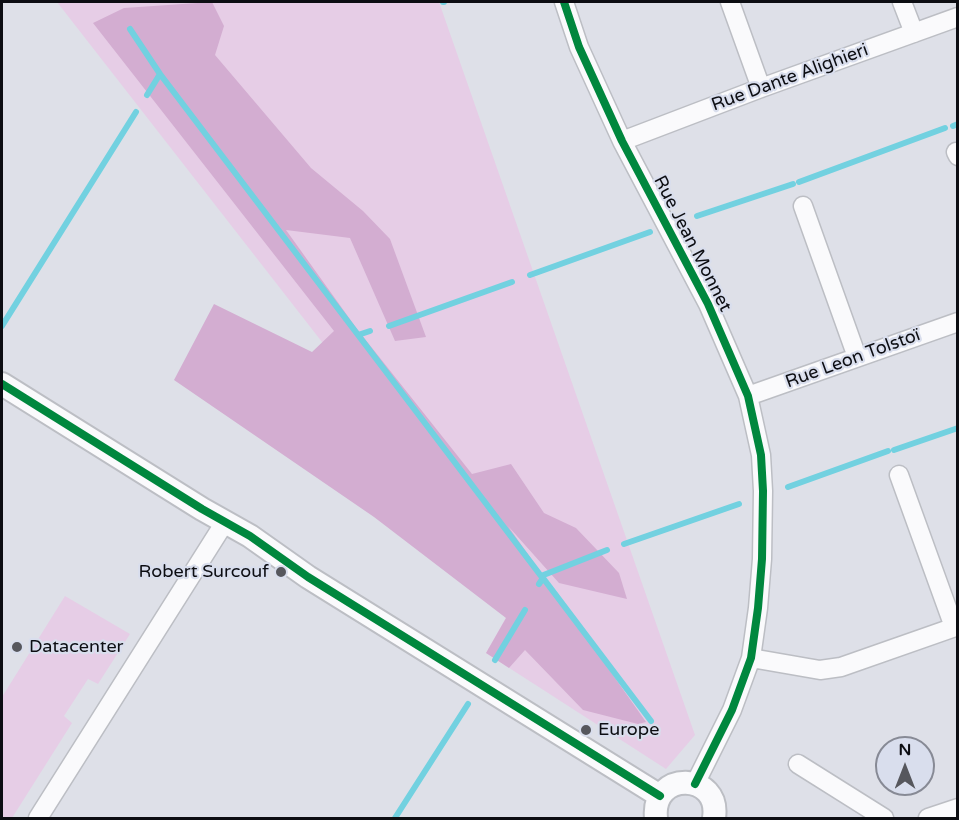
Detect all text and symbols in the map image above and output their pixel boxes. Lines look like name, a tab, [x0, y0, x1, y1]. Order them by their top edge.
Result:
street label: Rue Dante Alighieri	[709, 40, 871, 116]
street label: Rue Jean Monnet	[648, 172, 736, 316]
street label: Rue Leon Tolstoï	[783, 325, 923, 393]
place label: Robert Surcouf	[138, 561, 269, 583]
marker: Robert Surcouf	[274, 565, 288, 579]
place label: Datacenter	[29, 636, 124, 658]
marker: Datacenter	[10, 640, 24, 654]
place label: Europe	[598, 719, 659, 741]
marker: Europe	[579, 723, 593, 737]
north arrow	[875, 736, 935, 796]
text: N	[899, 740, 911, 760]

